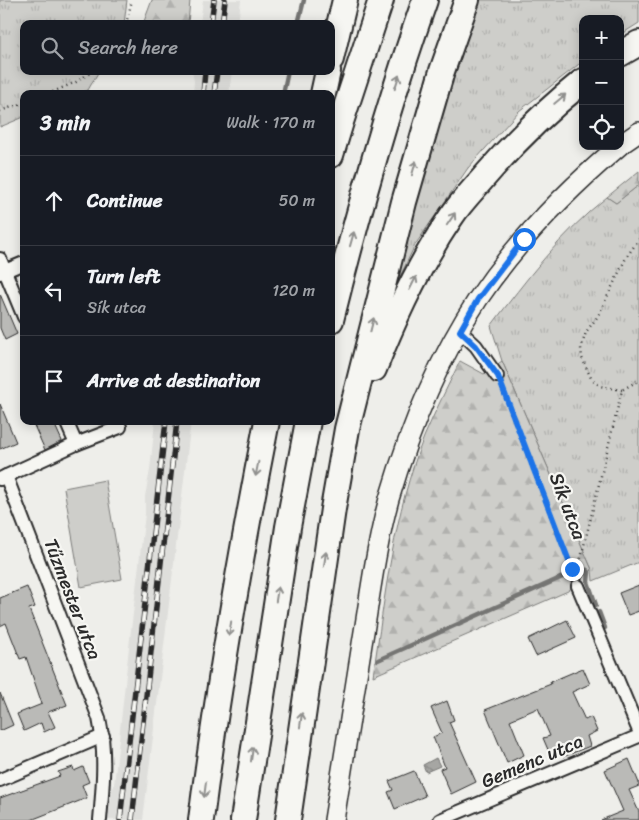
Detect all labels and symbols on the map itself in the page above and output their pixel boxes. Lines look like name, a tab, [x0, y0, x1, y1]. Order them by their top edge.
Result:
one-way arrow	[393, 75, 402, 91]
one-way arrow	[554, 94, 567, 105]
one-way arrow	[409, 160, 419, 176]
one-way arrow	[446, 212, 456, 226]
route start	[513, 228, 536, 251]
one-way arrow	[348, 231, 357, 247]
one-way arrow	[408, 275, 418, 290]
one-way arrow	[368, 317, 378, 333]
one-way arrow	[252, 461, 262, 477]
street label: Sík utca	[540, 468, 596, 545]
street label: Tűzmester utca	[35, 533, 111, 665]
one-way arrow	[320, 551, 330, 567]
route end	[561, 558, 584, 581]
one-way arrow	[272, 586, 282, 602]
one-way arrow	[224, 621, 234, 637]
one-way arrow	[297, 712, 307, 728]
street label: Gemenc utca	[476, 725, 589, 797]
one-way arrow	[247, 747, 257, 763]
one-way arrow	[200, 781, 210, 797]

